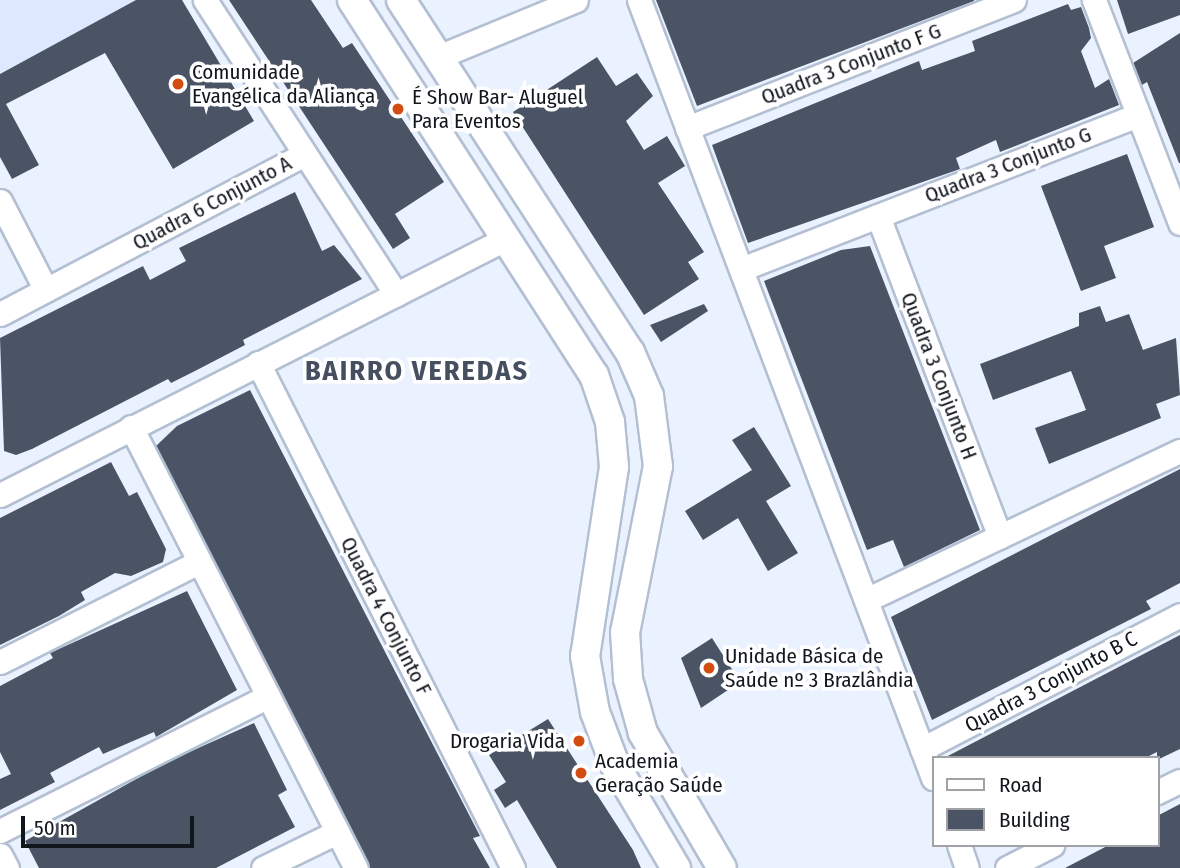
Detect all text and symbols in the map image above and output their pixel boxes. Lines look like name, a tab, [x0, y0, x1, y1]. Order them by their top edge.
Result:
street label: Quadra 3 Conjunto F G	[758, 18, 944, 110]
place label: Comunidade Evangélica da Aliança	[192, 59, 375, 109]
marker: Comunidade Evangélica da Aliança	[170, 76, 186, 92]
place label: É Show Bar- Aluguel Para Eventos	[412, 84, 583, 134]
marker: É Show Bar- Aluguel Para Eventos	[390, 101, 406, 117]
street label: Quadra 3 Conjunto G	[921, 122, 1095, 208]
street label: Quadra 6 Conjunto A	[128, 151, 296, 255]
street label: Quadra 3 Conjunto H	[896, 289, 982, 463]
district label: BAIRRO VEREDAS	[307, 354, 527, 388]
street label: Quadra 4 Conjunto F	[335, 533, 437, 699]
street label: Quadra 3 Conjunto B C	[961, 626, 1141, 738]
place label: Unidade Básica de Saúde nº 3 Brazlândia	[725, 643, 914, 693]
marker: Unidade Básica de Saúde nº 3 Brazlândia	[699, 658, 719, 678]
place label: Drogaria Vida	[450, 728, 565, 754]
marker: Drogaria Vida	[571, 733, 587, 749]
place label: Academia Geração Saúde	[595, 748, 723, 798]
legend	[932, 756, 1159, 847]
marker: Academia Geração Saúde	[573, 765, 589, 781]
text: Road	[999, 772, 1043, 798]
scale bar	[24, 802, 198, 846]
text: Building	[999, 807, 1070, 833]
text: 50 m	[34, 815, 76, 841]

